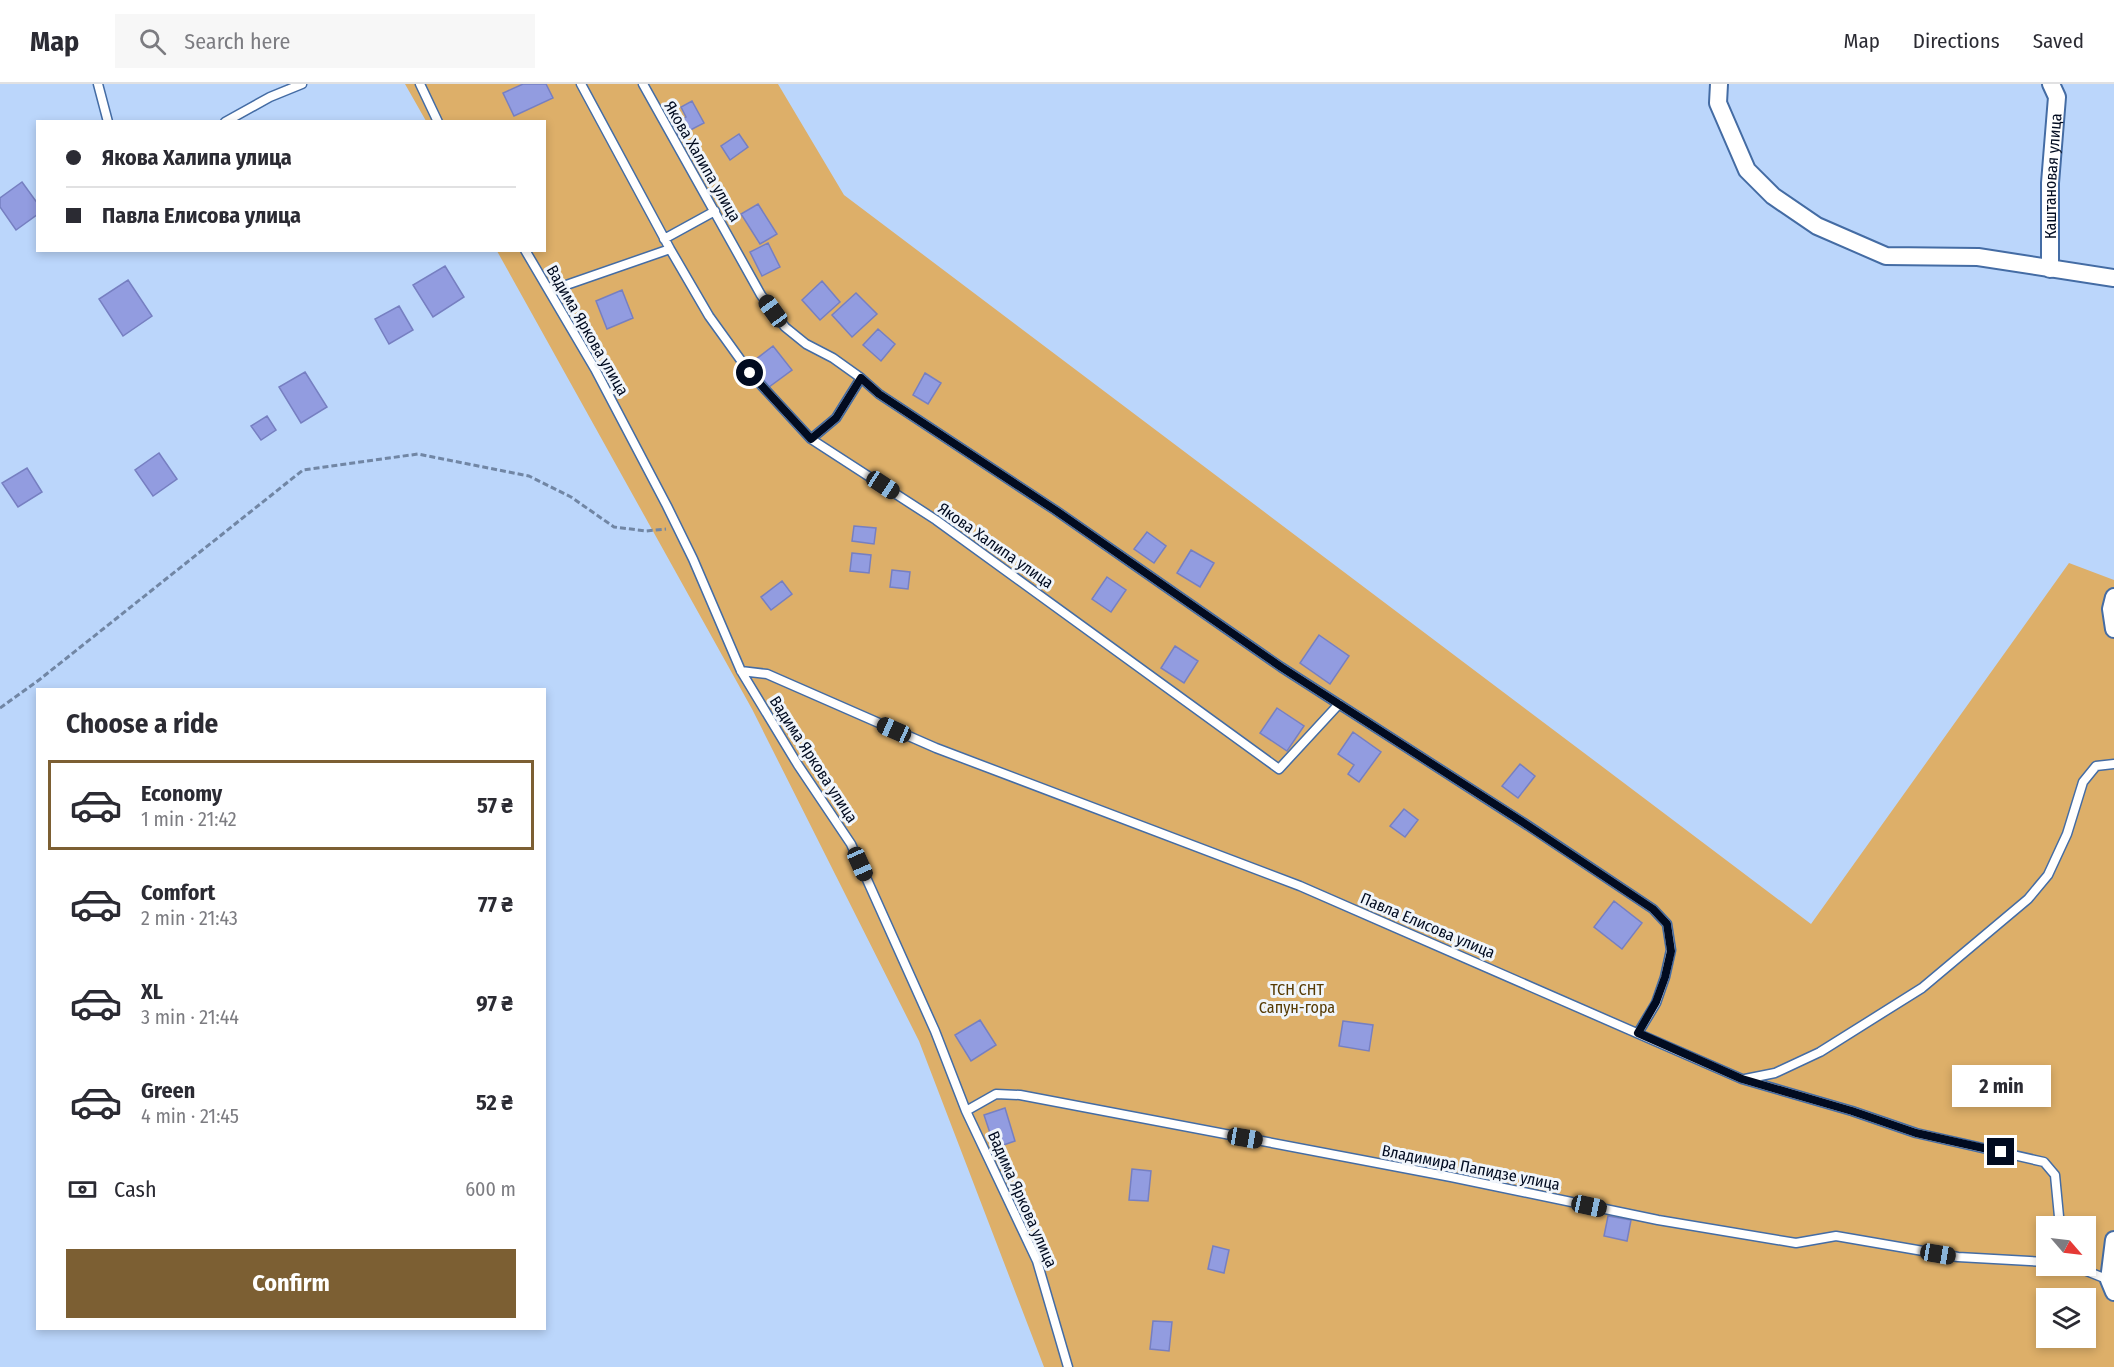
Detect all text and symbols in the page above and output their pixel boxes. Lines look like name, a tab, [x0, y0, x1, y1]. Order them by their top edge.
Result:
search box	[115, 14, 535, 68]
text: Map	[30, 25, 79, 58]
icon: search	[136, 25, 169, 58]
text: Search here	[184, 28, 290, 55]
text: Map	[1843, 28, 1880, 54]
text: Directions	[1913, 28, 2000, 54]
text: Saved	[2033, 28, 2084, 54]
street label: Якова Халипа улица	[660, 97, 745, 225]
street label: Каштановая улица	[2041, 112, 2066, 239]
text: Якова Халипа улица	[102, 144, 292, 171]
text: Павла Елисова улица	[102, 202, 301, 229]
street label: Вадима Яркова улица	[543, 262, 633, 399]
car	[755, 291, 791, 331]
route start	[736, 359, 763, 386]
car	[863, 468, 903, 502]
street label: Якова Халипа улица	[934, 498, 1057, 592]
street label: Вадима Яркова улица	[766, 692, 862, 826]
text: Choose a ride	[66, 708, 218, 740]
car	[874, 714, 914, 746]
icon: car	[69, 778, 123, 832]
text: Economy	[141, 780, 222, 807]
text: 57 ₴	[477, 792, 513, 819]
text: 1 min · 21:42	[141, 807, 237, 831]
car	[844, 844, 876, 884]
icon: car	[69, 877, 123, 931]
text: Comfort	[141, 879, 215, 906]
street label: Павла Елисова улица	[1358, 889, 1498, 962]
text: 77 ₴	[478, 891, 513, 918]
text: 2 min · 21:43	[141, 906, 238, 930]
icon: car	[69, 976, 123, 1030]
text: XL	[141, 978, 163, 1005]
park label: ТСН СНТ Сапун-гора	[1259, 980, 1335, 1017]
text: 97 ₴	[476, 990, 513, 1017]
text: 3 min · 21:44	[141, 1005, 239, 1029]
callout: 2 min	[1952, 1065, 2050, 1107]
text: 2 min	[1979, 1074, 2024, 1098]
icon: car	[69, 1075, 123, 1129]
text: Green	[141, 1077, 195, 1104]
text: 52 ₴	[476, 1089, 513, 1116]
text: 4 min · 21:45	[141, 1104, 239, 1128]
car	[1226, 1126, 1264, 1150]
street label: Вадима Яркова улица	[984, 1128, 1061, 1270]
route end	[1987, 1138, 2014, 1165]
street label: Владимира Папидзе улица	[1380, 1141, 1562, 1194]
icon: cash	[66, 1173, 99, 1206]
text: Cash	[114, 1176, 157, 1203]
text: 600 m	[465, 1177, 516, 1201]
car	[1570, 1193, 1608, 1219]
north arrow	[2036, 1216, 2096, 1276]
map controls	[2036, 1216, 2096, 1348]
car	[1919, 1242, 1957, 1266]
button: Confirm	[66, 1249, 516, 1318]
button: layers	[2036, 1288, 2096, 1348]

